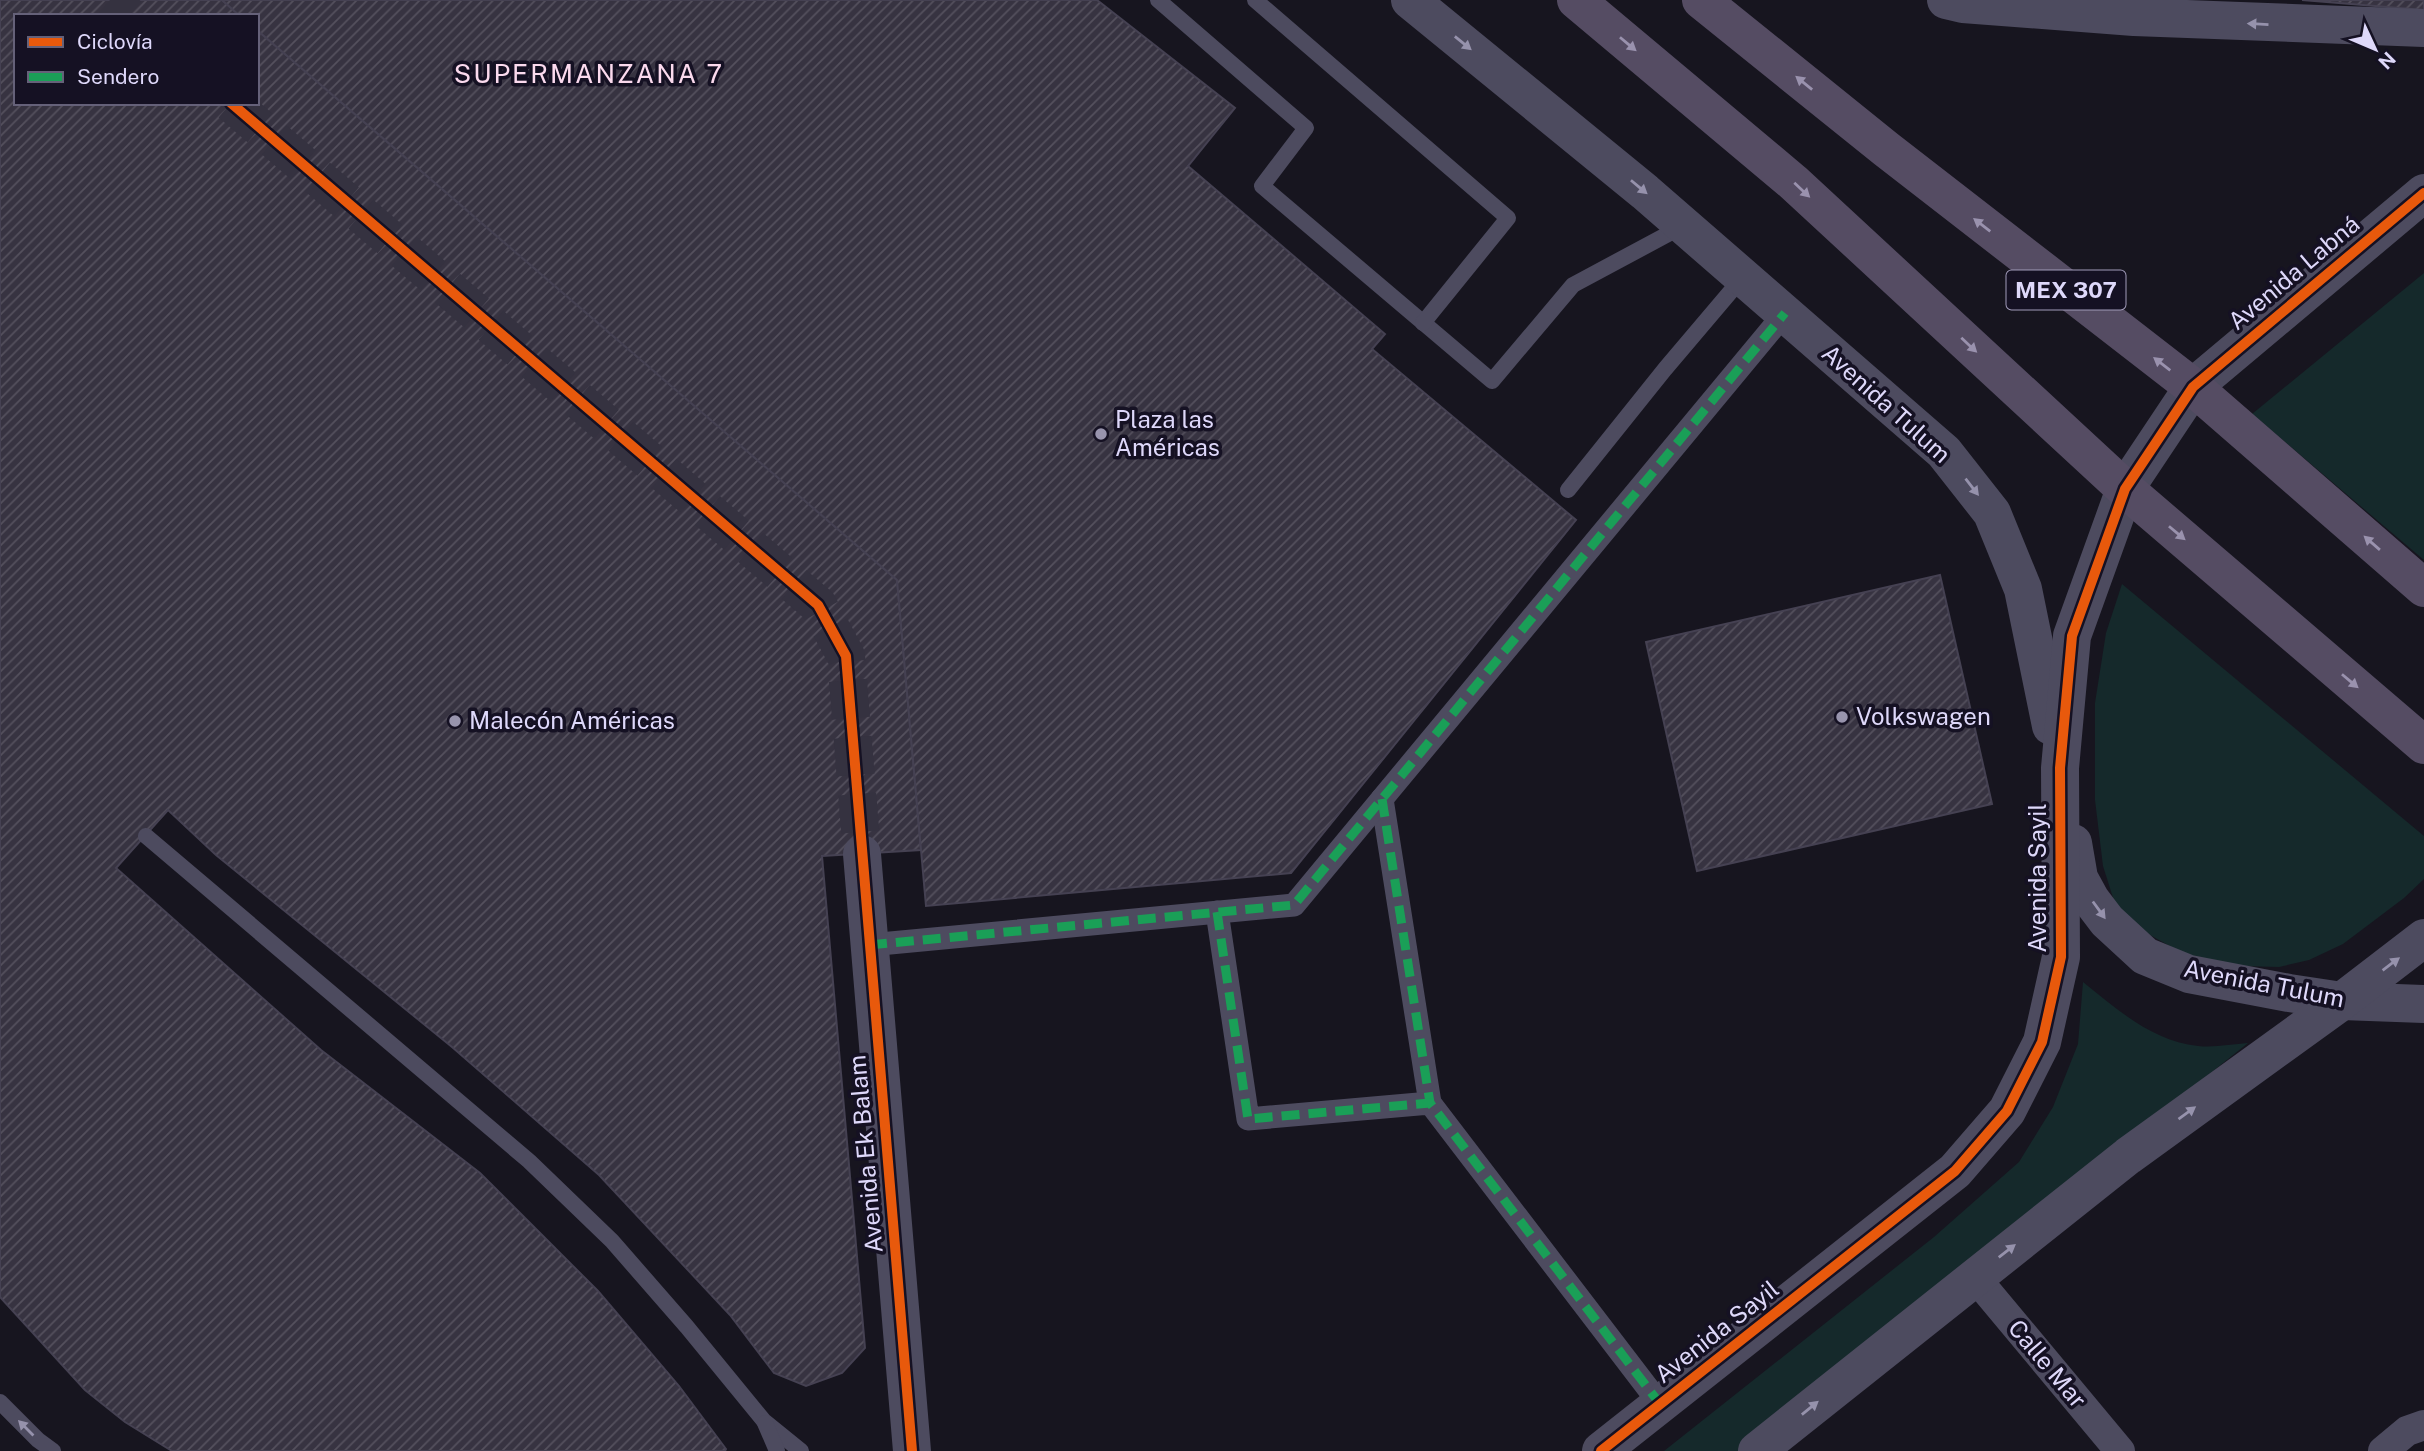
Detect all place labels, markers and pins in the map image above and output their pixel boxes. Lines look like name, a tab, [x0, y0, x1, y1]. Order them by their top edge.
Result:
place label: Plaza las Américas	[1115, 405, 1220, 461]
marker: Plaza las Américas	[1093, 426, 1109, 442]
place label: Volkswagen	[1856, 702, 1991, 730]
place label: Malecón Américas	[469, 706, 675, 734]
marker: Volkswagen	[1834, 709, 1850, 725]
marker: Malecón Américas	[447, 713, 463, 729]

